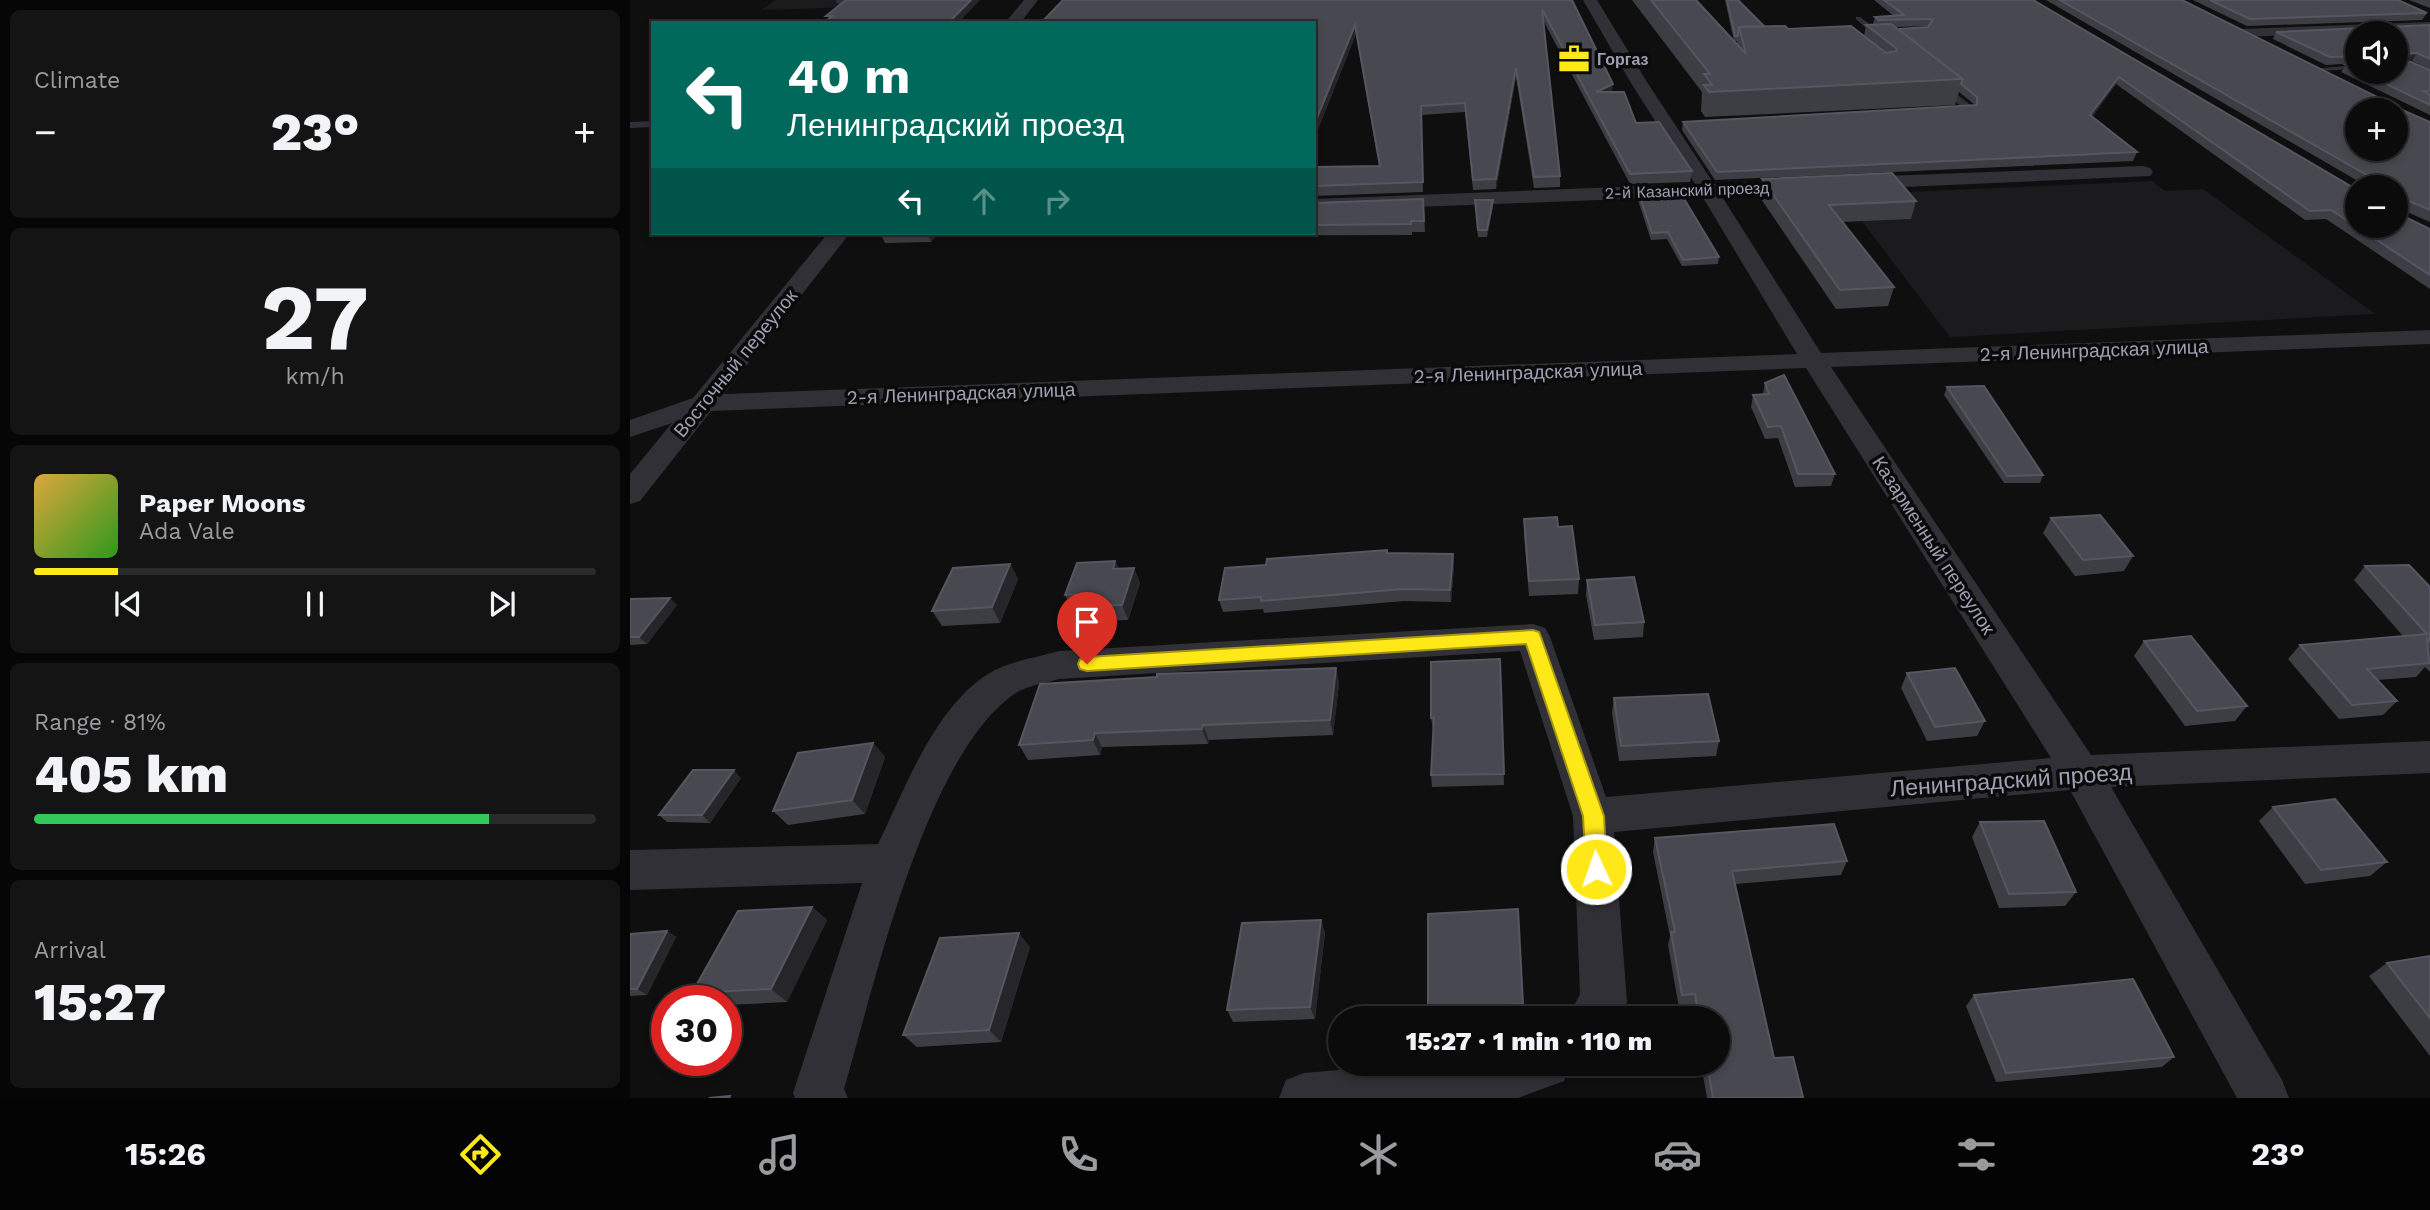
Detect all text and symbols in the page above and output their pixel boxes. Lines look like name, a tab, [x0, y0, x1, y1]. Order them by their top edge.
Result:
map controls	[2345, 21, 2408, 238]
button: sound	[2345, 21, 2408, 84]
office icon: Горгаз	[1557, 42, 1591, 76]
text: 40 m	[787, 47, 910, 105]
icon: left	[672, 49, 763, 140]
place label: Горгаз	[1597, 50, 1649, 69]
text: Climate	[34, 67, 120, 94]
button: +	[2345, 98, 2408, 161]
text: 23°	[271, 102, 359, 163]
text: Ленинградский проезд	[787, 106, 1124, 144]
text: −	[34, 110, 57, 154]
text: +	[573, 110, 596, 154]
button: −	[2345, 175, 2408, 238]
street label: 2-й Казанский проезд	[1605, 178, 1770, 203]
icon: left	[892, 182, 930, 220]
icon: ahead	[965, 182, 1003, 220]
icon: right	[1038, 182, 1076, 220]
text: 27	[261, 264, 369, 371]
street label: Восточный переулок	[669, 284, 803, 442]
street label: 2-я Ленинградская улица	[1979, 335, 2209, 366]
street label: 2-я Ленинградская улица	[1413, 357, 1643, 388]
text: km/h	[285, 363, 345, 390]
street label: 2-я Ленинградская улица	[846, 378, 1076, 409]
street label: Казарменный переулок	[1867, 452, 2000, 639]
text: Paper Moons	[139, 488, 306, 518]
text: Ada Vale	[139, 518, 235, 545]
icon: previous	[109, 585, 147, 623]
icon: pause	[296, 585, 334, 623]
icon: next	[483, 585, 521, 623]
pin	[1057, 592, 1117, 664]
icon: arrive	[1068, 603, 1106, 641]
text: Range · 81%	[34, 709, 166, 736]
text: 405 km	[34, 744, 228, 805]
street label: Ленинградский проезд	[1889, 759, 2133, 802]
position arrow	[1559, 832, 1633, 906]
text: Arrival	[34, 937, 106, 964]
text: 15:27	[34, 972, 166, 1033]
speed limit sign: 30	[651, 985, 742, 1076]
text: 15:27 · 1 min · 110 m	[1406, 1026, 1652, 1056]
icon: directions	[456, 1130, 505, 1179]
icon: music	[755, 1130, 804, 1179]
icon: phone	[1054, 1130, 1103, 1179]
icon: climate	[1354, 1130, 1403, 1179]
icon: car	[1653, 1130, 1702, 1179]
icon: filters	[1952, 1130, 2001, 1179]
text: 15:26	[125, 1135, 206, 1173]
text: 23°	[2251, 1135, 2305, 1173]

